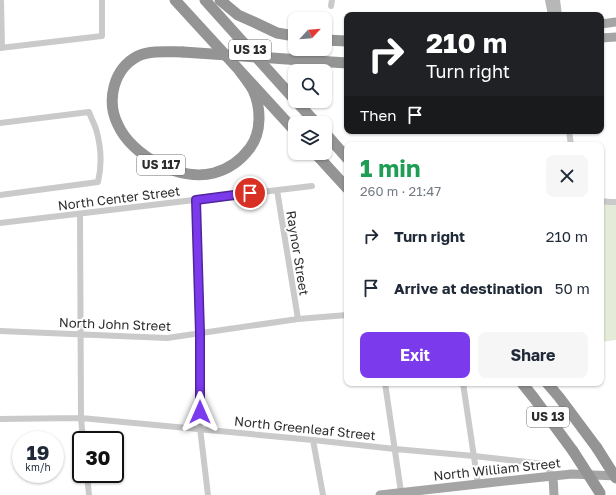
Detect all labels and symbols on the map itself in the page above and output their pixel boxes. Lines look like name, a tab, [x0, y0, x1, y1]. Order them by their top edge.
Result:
north arrow	[288, 12, 332, 56]
road number: US 13	[229, 40, 271, 60]
road number: US 117	[137, 155, 185, 175]
pin	[233, 176, 267, 210]
street label: North Center Street	[57, 183, 181, 213]
street label: Raynor Street	[283, 209, 313, 297]
street label: North John Street	[59, 314, 171, 334]
position arrow	[179, 391, 221, 433]
road number: US 13	[527, 407, 569, 427]
street label: North Greenleaf Street	[234, 413, 376, 443]
speed limit sign: 30	[72, 431, 124, 483]
street label: North William Street	[433, 454, 561, 484]

